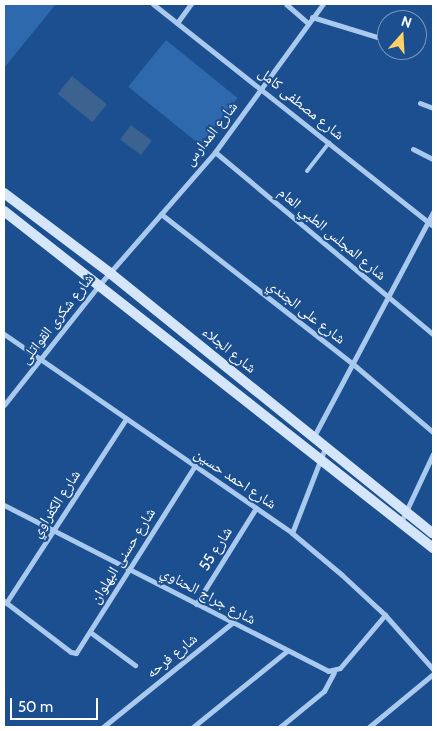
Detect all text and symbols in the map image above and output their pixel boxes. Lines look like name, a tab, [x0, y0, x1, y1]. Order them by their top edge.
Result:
north arrow	[377, 10, 427, 60]
text: N	[399, 12, 414, 32]
street label: شارع مصطفى كامل	[255, 64, 347, 144]
street label: شارع المدارس	[180, 98, 242, 170]
street label: شارع المجلس الطبي العام	[274, 184, 390, 284]
street label: شارع شكرى القواتلى	[16, 270, 98, 368]
street label: شارع على الجندي	[263, 276, 349, 348]
street label: شارع الجلاء	[198, 323, 260, 377]
street label: شارع احمد حسين	[190, 445, 280, 513]
street label: شارع الكفراوي	[27, 467, 85, 541]
street label: شارع حسنى البهلوان	[86, 505, 160, 607]
street label: شارع 55	[196, 524, 236, 574]
street label: شارع جراج الحناوي	[157, 563, 259, 629]
street label: شارع فرحه	[143, 630, 201, 682]
scale bar	[12, 688, 100, 720]
text: 50 m	[18, 698, 53, 716]

